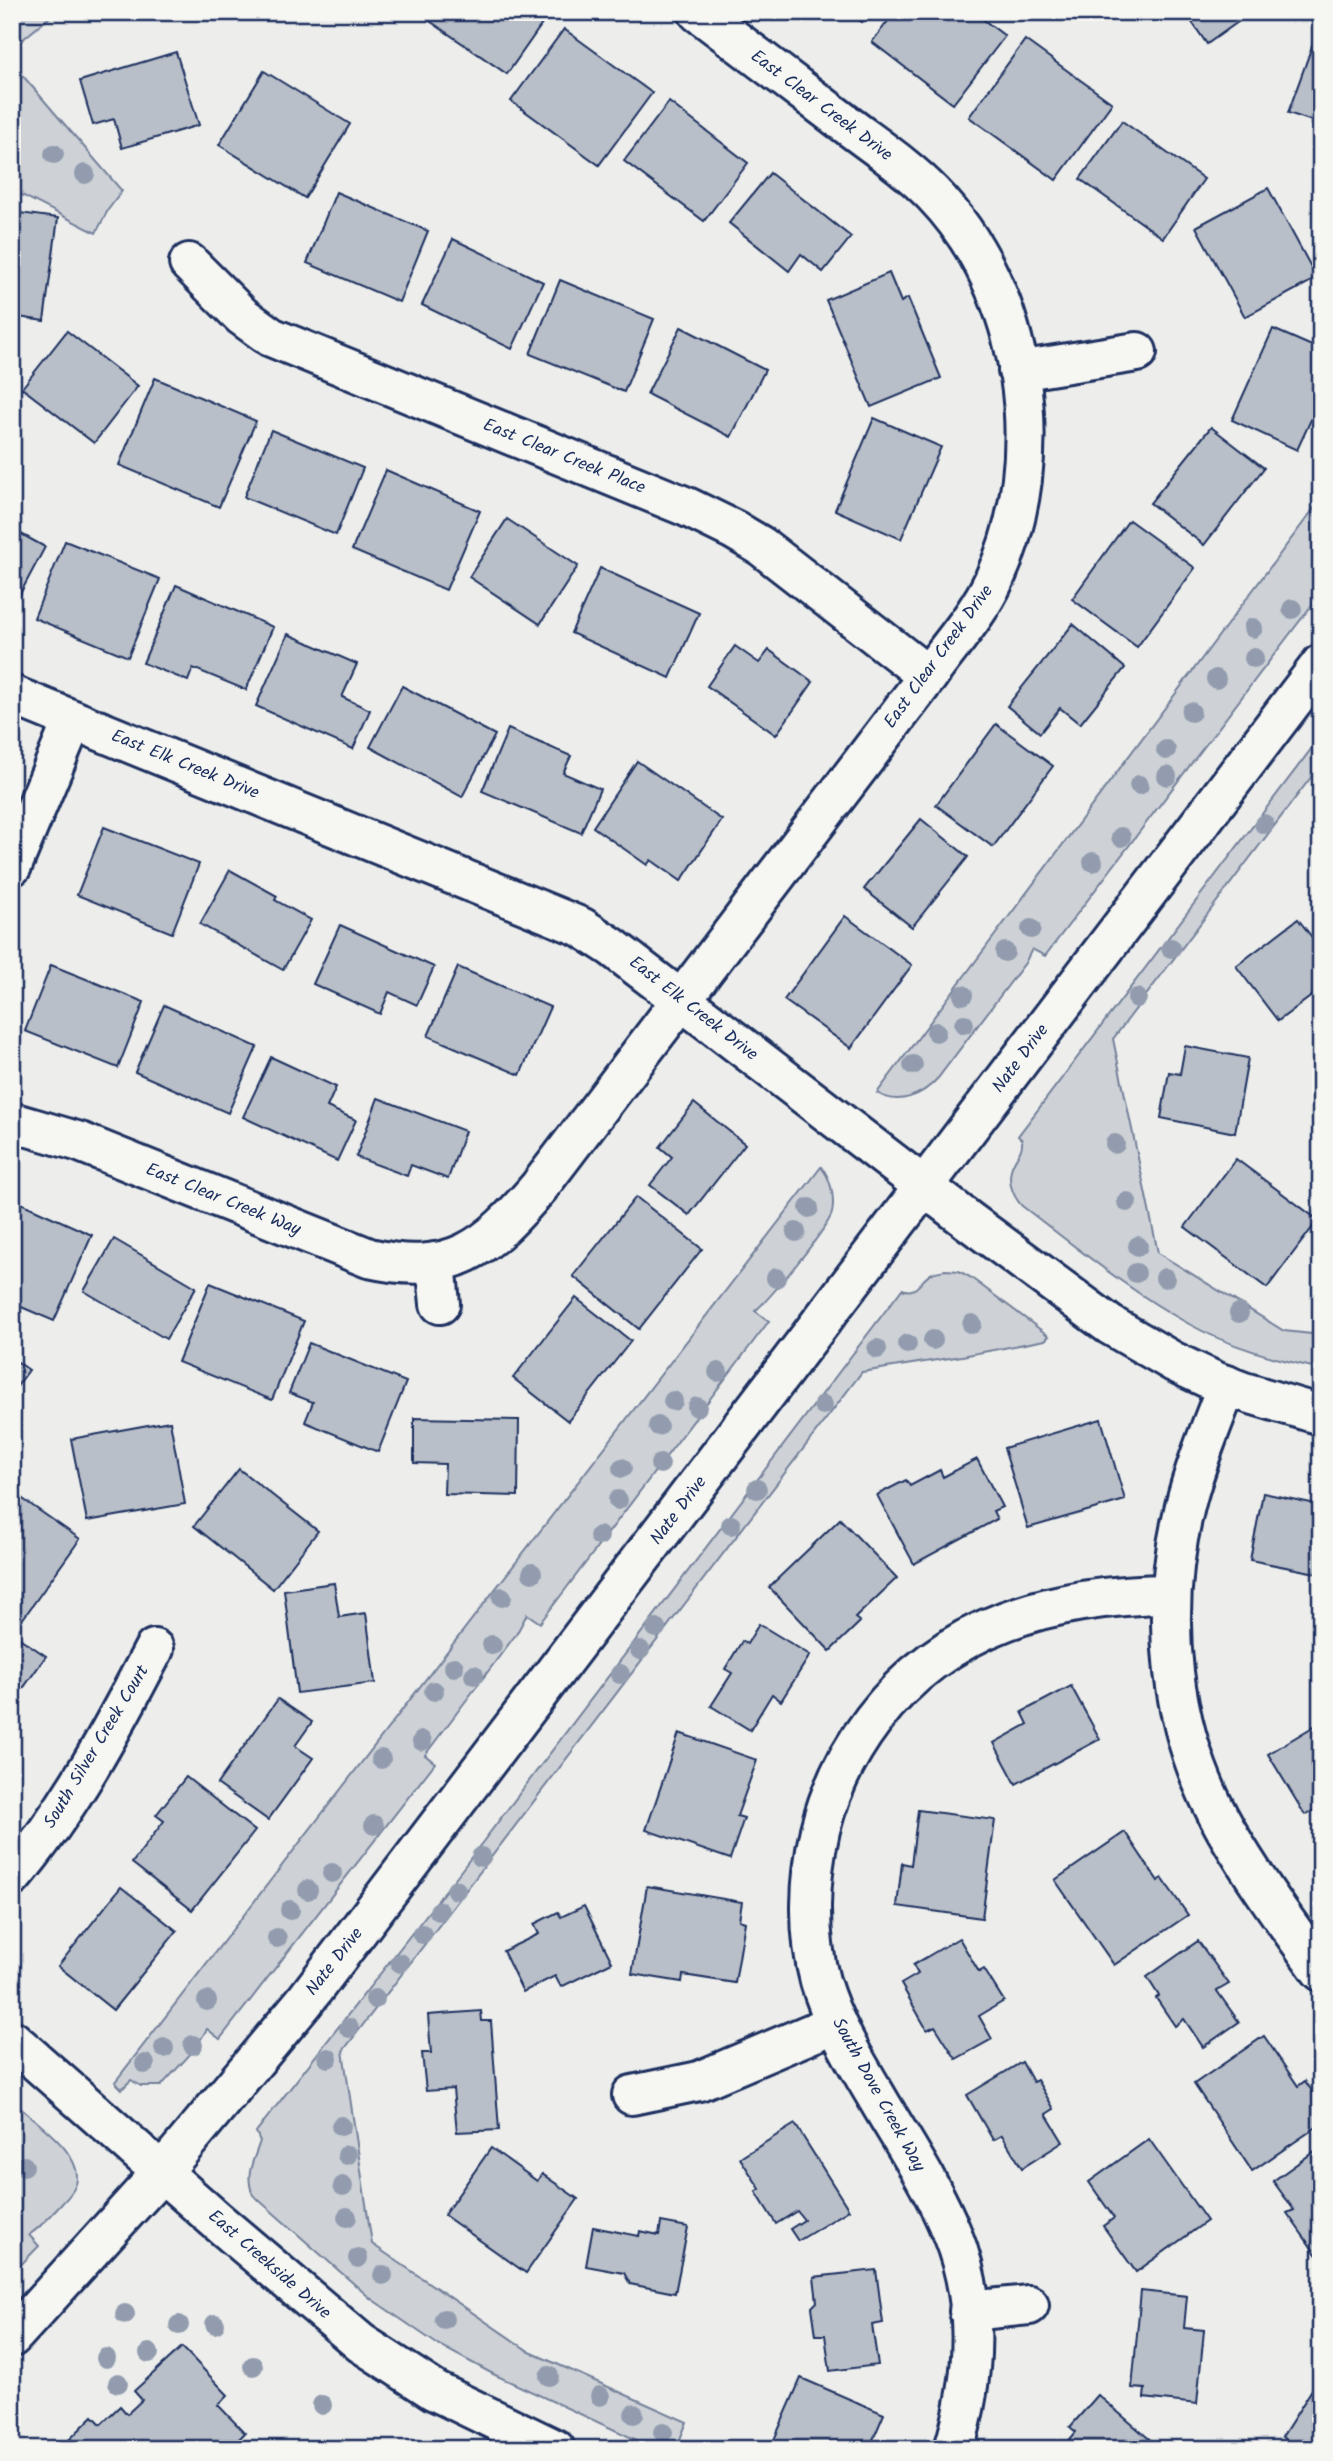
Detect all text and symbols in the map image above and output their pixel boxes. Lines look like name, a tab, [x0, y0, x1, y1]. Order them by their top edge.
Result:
street label: East Clear Creek Drive	[744, 43, 898, 169]
street label: East Clear Creek Place	[478, 411, 650, 503]
street label: East Clear Creek Drive	[877, 579, 1001, 735]
street label: East Elk Creek Drive	[107, 722, 263, 808]
street label: East Elk Creek Drive	[622, 949, 764, 1069]
street label: Nate Drive	[985, 1018, 1057, 1100]
street label: East Clear Creek Way	[141, 1156, 306, 1245]
street label: Nate Drive	[643, 1470, 715, 1552]
street label: South Silver Creek Court	[37, 1659, 158, 1834]
street label: Nate Drive	[299, 1921, 371, 2003]
street label: South Dove Creek Way	[824, 2013, 933, 2178]
street label: East Creekside Drive	[201, 2203, 337, 2327]

